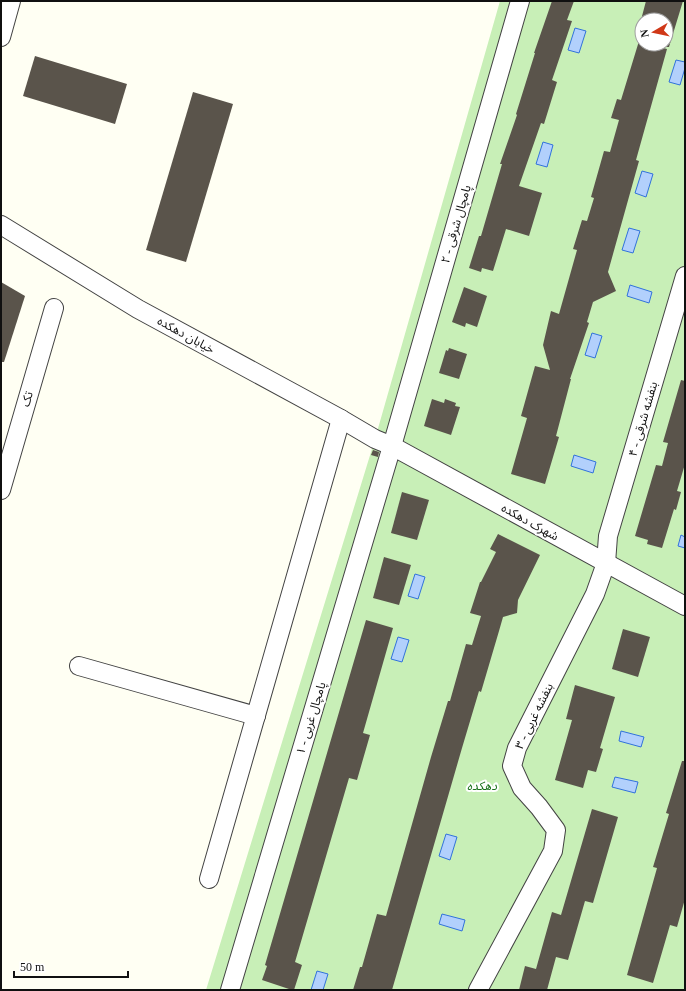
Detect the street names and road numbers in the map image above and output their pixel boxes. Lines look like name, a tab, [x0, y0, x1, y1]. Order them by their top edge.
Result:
street label: پامچال شرقی - ۲	[438, 183, 475, 265]
street label: خیابان دهکده	[155, 314, 217, 356]
street label: بنفشه شرقی - ۴	[626, 380, 660, 458]
street label: تک	[18, 389, 36, 408]
street label: شهرک دهکده	[499, 501, 561, 543]
street label: پامچال غربی - ۱	[293, 680, 330, 756]
street label: بنفشه غربی - ۳	[512, 681, 556, 751]

